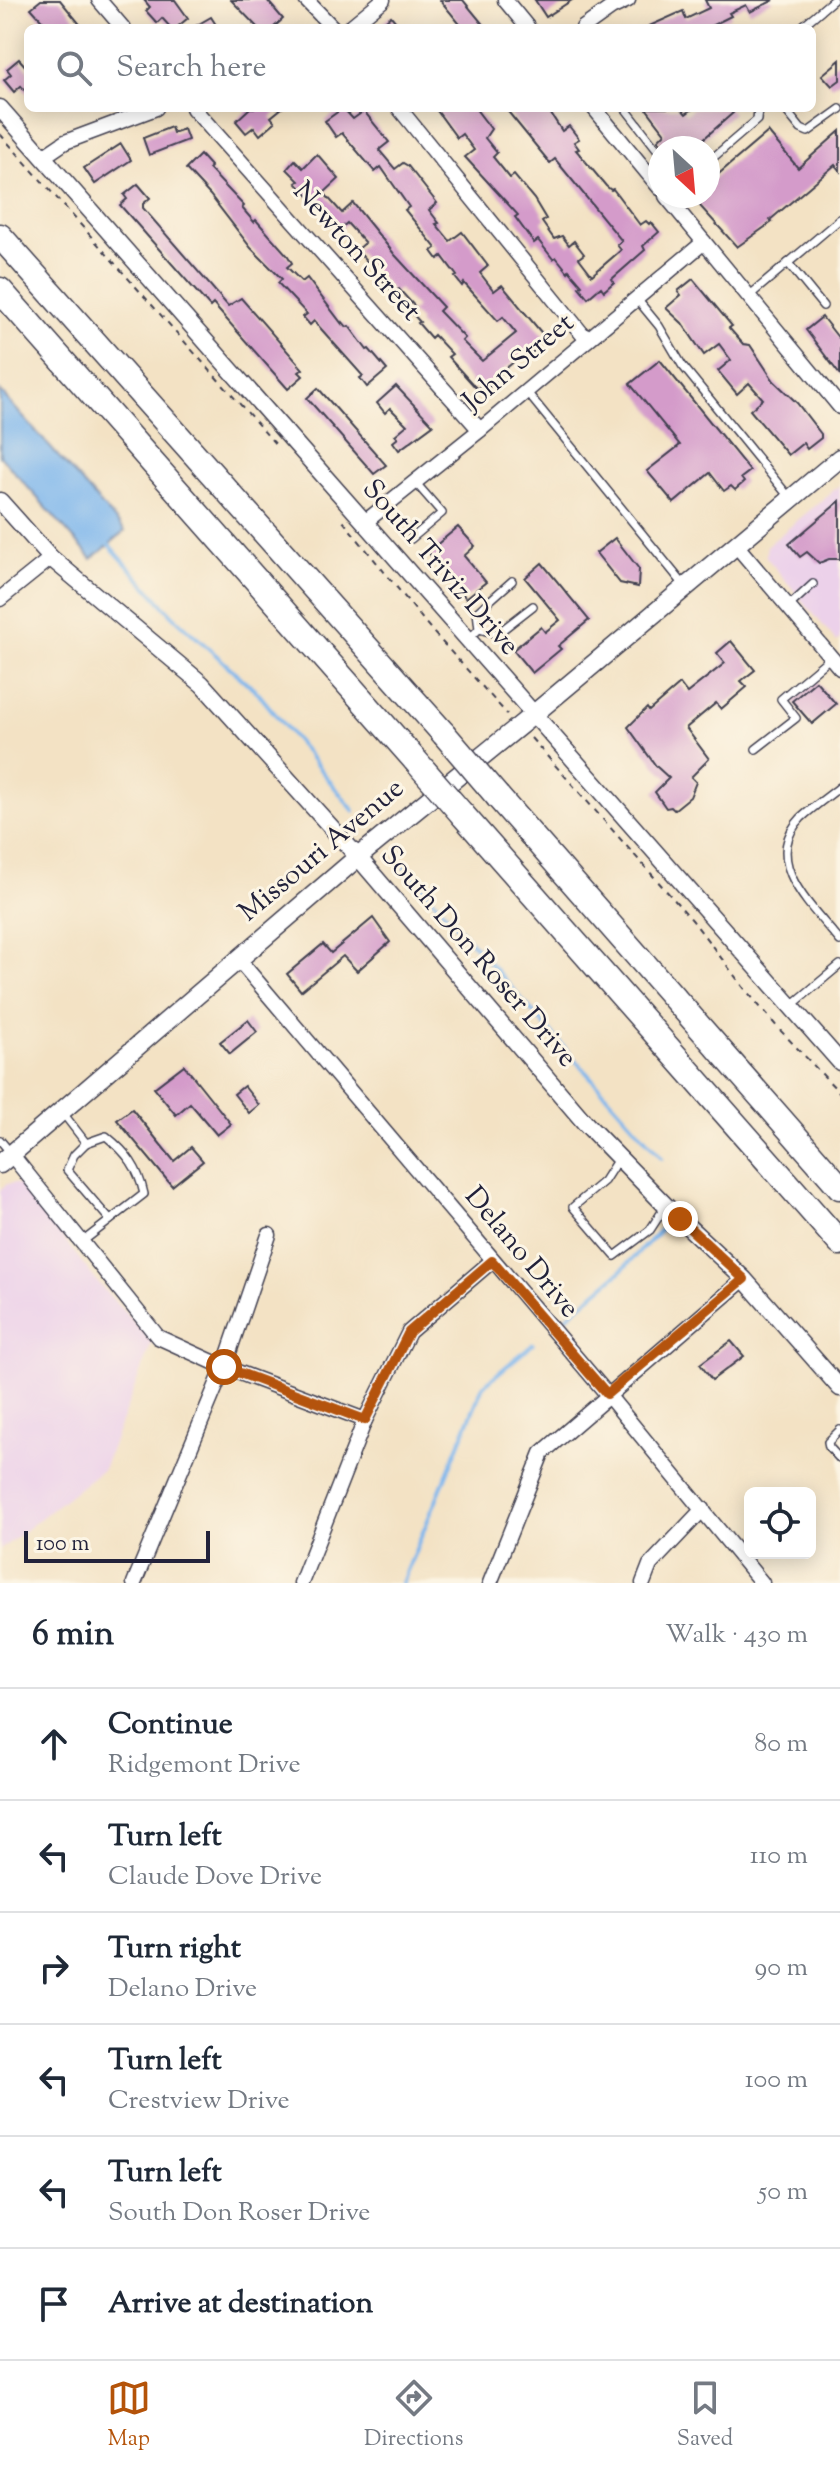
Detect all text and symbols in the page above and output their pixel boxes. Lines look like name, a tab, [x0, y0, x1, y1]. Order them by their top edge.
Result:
search box	[24, 24, 816, 112]
icon: search	[52, 46, 96, 90]
text: Search here	[116, 47, 266, 90]
north arrow	[648, 136, 720, 208]
street label: Newton Street	[283, 174, 430, 331]
street label: John Street	[453, 304, 584, 423]
street label: South Triviz Drive	[352, 471, 528, 665]
street label: Missouri Avenue	[231, 770, 413, 932]
street label: South Don Roser Drive	[370, 837, 586, 1077]
street label: Delano Drive	[454, 1179, 588, 1327]
route end	[662, 1201, 698, 1237]
route start	[206, 1349, 242, 1385]
map controls	[744, 1487, 816, 1559]
button: locate	[744, 1487, 816, 1559]
scale bar	[24, 1527, 210, 1563]
text: 100 m	[36, 1529, 89, 1561]
text: 6 min	[32, 1611, 114, 1660]
text: Walk · 430 m	[665, 1617, 808, 1654]
text: Continue	[108, 1704, 233, 1747]
icon: ahead	[32, 1722, 76, 1766]
text: 80 m	[754, 1726, 808, 1763]
text: Ridgemont Drive	[108, 1747, 301, 1784]
text: Turn left	[108, 1816, 222, 1859]
icon: left	[32, 1834, 76, 1878]
text: 110 m	[750, 1838, 808, 1875]
text: Claude Dove Drive	[108, 1859, 322, 1896]
text: Turn right	[108, 1928, 241, 1971]
icon: right	[32, 1946, 76, 1990]
text: 90 m	[755, 1950, 808, 1987]
text: Delano Drive	[108, 1971, 257, 2008]
text: Turn left	[108, 2040, 222, 2083]
icon: left	[32, 2058, 76, 2102]
text: 100 m	[745, 2062, 808, 2099]
text: Crestview Drive	[108, 2083, 290, 2120]
text: Turn left	[108, 2152, 222, 2195]
icon: left	[32, 2170, 76, 2214]
text: 50 m	[758, 2174, 808, 2211]
text: South Don Roser Drive	[108, 2195, 370, 2232]
icon: arrive	[32, 2282, 76, 2326]
text: Arrive at destination	[108, 2283, 373, 2326]
tab: Map	[107, 2376, 151, 2456]
tab: Directions	[364, 2376, 463, 2456]
tab: Saved	[677, 2376, 733, 2456]

